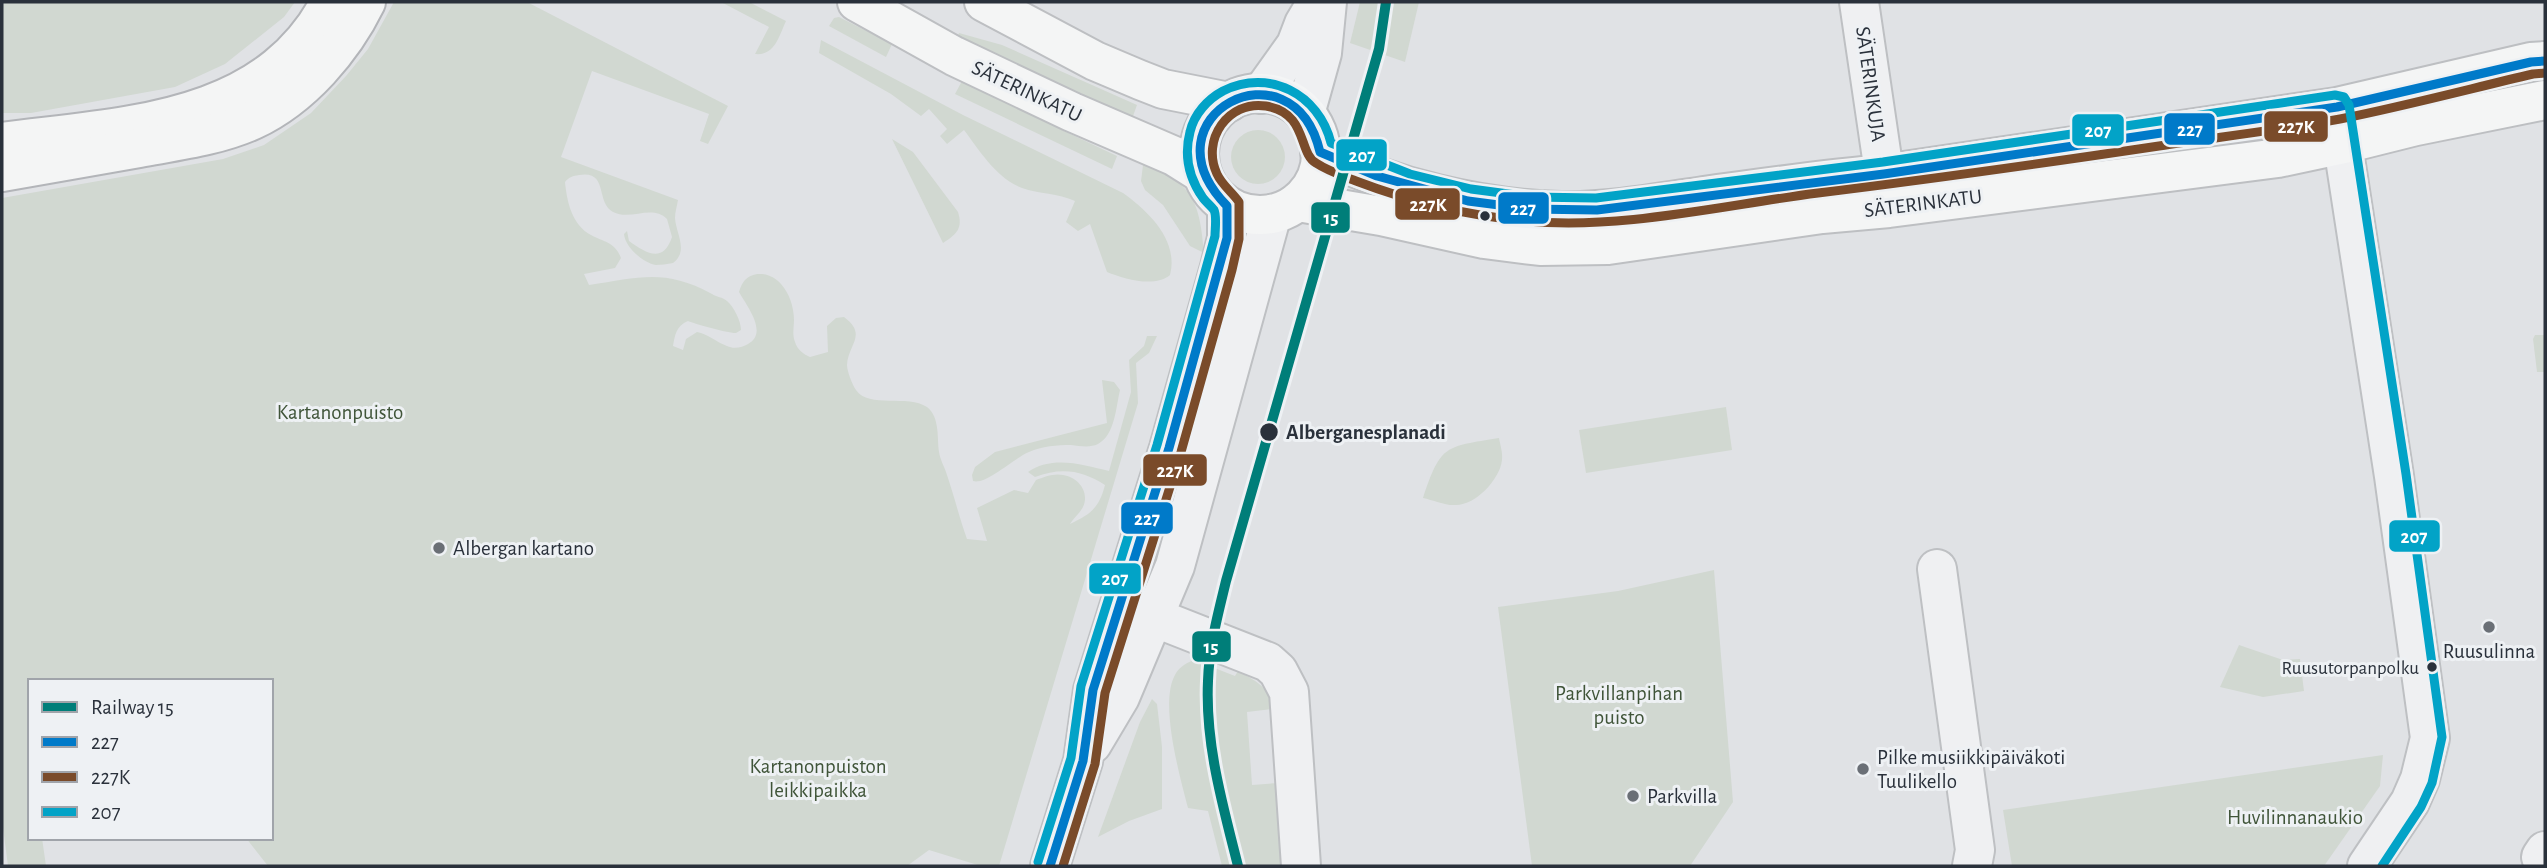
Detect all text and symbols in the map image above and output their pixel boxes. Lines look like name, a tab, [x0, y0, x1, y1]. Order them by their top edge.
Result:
street label: SÄTERINKUJA	[1852, 25, 1890, 143]
street label: SÄTERINKATU	[969, 56, 1085, 126]
line badge: 227K	[2263, 110, 2329, 143]
line badge: 227	[2163, 112, 2216, 146]
line badge: 207	[2071, 113, 2125, 147]
text: 227K	[2277, 118, 2316, 137]
text: 227	[2177, 121, 2203, 140]
text: 207	[2084, 122, 2112, 141]
line badge: 207	[1335, 138, 1388, 172]
text: 207	[1348, 147, 1376, 166]
street label: SÄTERINKATU	[1863, 185, 1983, 221]
line badge: 227K	[1394, 187, 1461, 221]
line badge: 227	[1497, 191, 1550, 225]
text: 227K	[1409, 196, 1448, 215]
text: 227	[1510, 200, 1536, 219]
line badge: 15	[1310, 201, 1351, 234]
text: 15	[1323, 209, 1339, 228]
unlabelled marker	[1478, 209, 1492, 223]
park label: Kartanonpuisto	[277, 402, 403, 423]
marker: Alberganesplanadi	[1258, 421, 1280, 443]
place label: Alberganesplanadi	[1286, 422, 1446, 443]
line badge: 227K	[1142, 453, 1208, 487]
text: 227K	[1156, 462, 1195, 481]
line badge: 227	[1120, 501, 1174, 535]
text: 227	[1134, 510, 1160, 529]
line badge: 207	[2388, 519, 2441, 553]
text: 207	[2400, 528, 2428, 547]
place label: Albergan kartano	[453, 538, 594, 559]
marker: Albergan kartano	[431, 540, 447, 556]
line badge: 207	[1088, 562, 1142, 595]
text: 207	[1101, 570, 1129, 589]
marker: Ruusulinna	[2481, 619, 2497, 635]
line badge: 15	[1191, 630, 1232, 663]
text: 15	[1203, 638, 1219, 657]
place label: Ruusulinna	[2443, 641, 2536, 662]
place label: Ruusutorpanpolku	[2282, 659, 2419, 678]
marker: Ruusutorpanpolku	[2425, 660, 2439, 674]
legend	[28, 679, 273, 840]
park label: Parkvillanpihan puisto	[1555, 683, 1683, 728]
text: Railway 15	[91, 697, 174, 718]
text: 227	[91, 732, 119, 753]
place label: Pilke musiikkipäiväkoti Tuulikello	[1877, 747, 2065, 792]
park label: Kartanonpuiston leikkipaikka	[749, 756, 887, 801]
marker: Pilke musiikkipäiväkoti Tuulikello	[1855, 761, 1871, 777]
text: 227K	[91, 767, 131, 788]
place label: Parkvilla	[1647, 786, 1718, 807]
marker: Parkvilla	[1625, 788, 1641, 804]
text: 207	[91, 802, 121, 823]
park label: Huvilinnanaukio	[2227, 807, 2363, 828]

